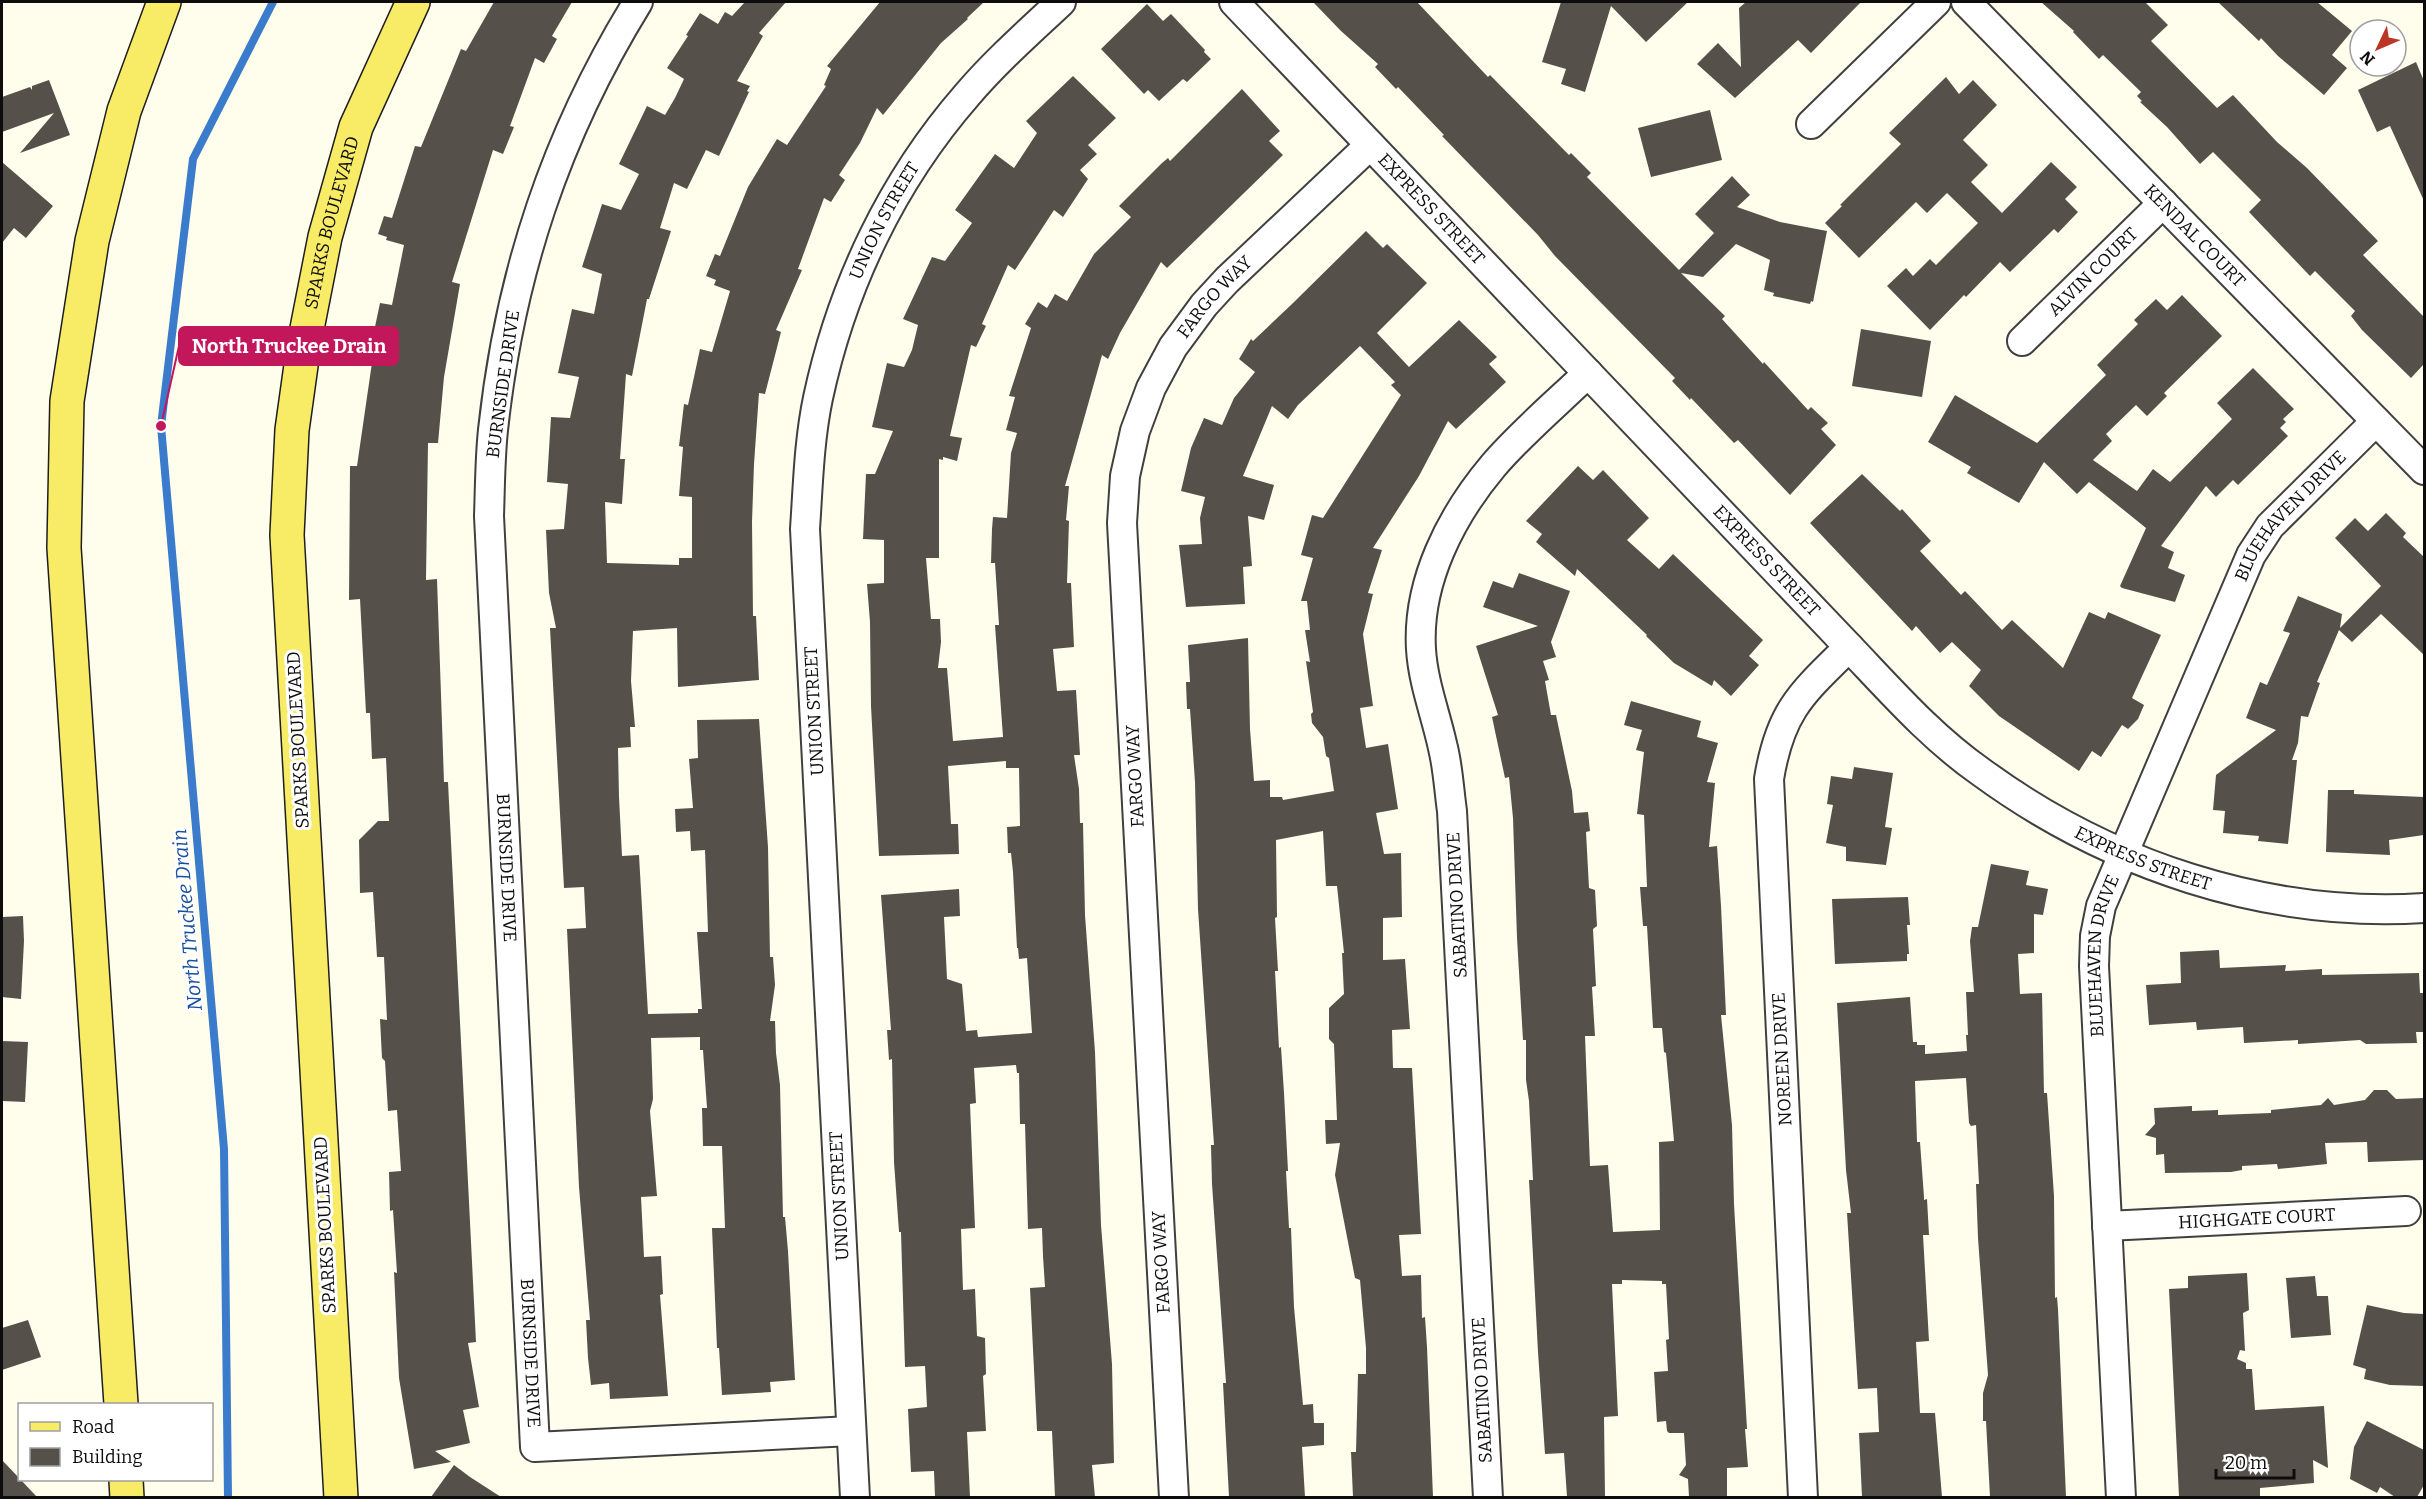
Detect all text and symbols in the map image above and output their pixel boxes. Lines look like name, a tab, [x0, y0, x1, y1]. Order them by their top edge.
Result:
north arrow	[2348, 18, 2408, 78]
text: N	[2356, 47, 2379, 69]
street label: SPARKS BOULEVARD	[300, 134, 364, 311]
street label: EXPRESS STREET	[1373, 149, 1490, 269]
street label: UNION STREET	[845, 158, 924, 283]
street label: KENDAL COURT	[2139, 180, 2250, 292]
street label: ALVIN COURT	[2043, 223, 2143, 320]
street label: FARGO WAY	[1172, 251, 1257, 343]
street label: BURNSIDE DRIVE	[482, 309, 524, 459]
callout: North Truckee Drain	[179, 327, 398, 365]
text: North Truckee Drain	[192, 334, 386, 358]
street label: BLUEHAVEN DRIVE	[2230, 446, 2351, 585]
street label: EXPRESS STREET	[1709, 501, 1825, 621]
street label: UNION STREET	[800, 645, 828, 776]
street label: SPARKS BOULEVARD	[282, 651, 314, 829]
street label: FARGO WAY	[1121, 724, 1149, 828]
street label: BURNSIDE DRIVE	[492, 793, 521, 943]
street label: EXPRESS STREET	[2071, 821, 2214, 895]
water label: North Truckee Drain	[167, 828, 207, 1012]
street label: SABATINO DRIVE	[1442, 831, 1472, 979]
street label: BLUEHAVEN DRIVE	[2083, 871, 2124, 1038]
street label: NOREEN DRIVE	[1768, 992, 1796, 1126]
street label: UNION STREET	[825, 1130, 853, 1261]
street label: SPARKS BOULEVARD	[309, 1136, 341, 1314]
street label: HIGHGATE COURT	[2178, 1204, 2336, 1233]
street label: FARGO WAY	[1147, 1210, 1175, 1314]
street label: BURNSIDE DRIVE	[516, 1278, 545, 1428]
street label: SABATINO DRIVE	[1467, 1316, 1497, 1464]
legend	[18, 1403, 213, 1481]
text: Road	[72, 1416, 115, 1438]
scale bar	[2216, 1442, 2294, 1480]
text: Building	[72, 1446, 143, 1468]
text: 20 m	[2225, 1452, 2267, 1474]

